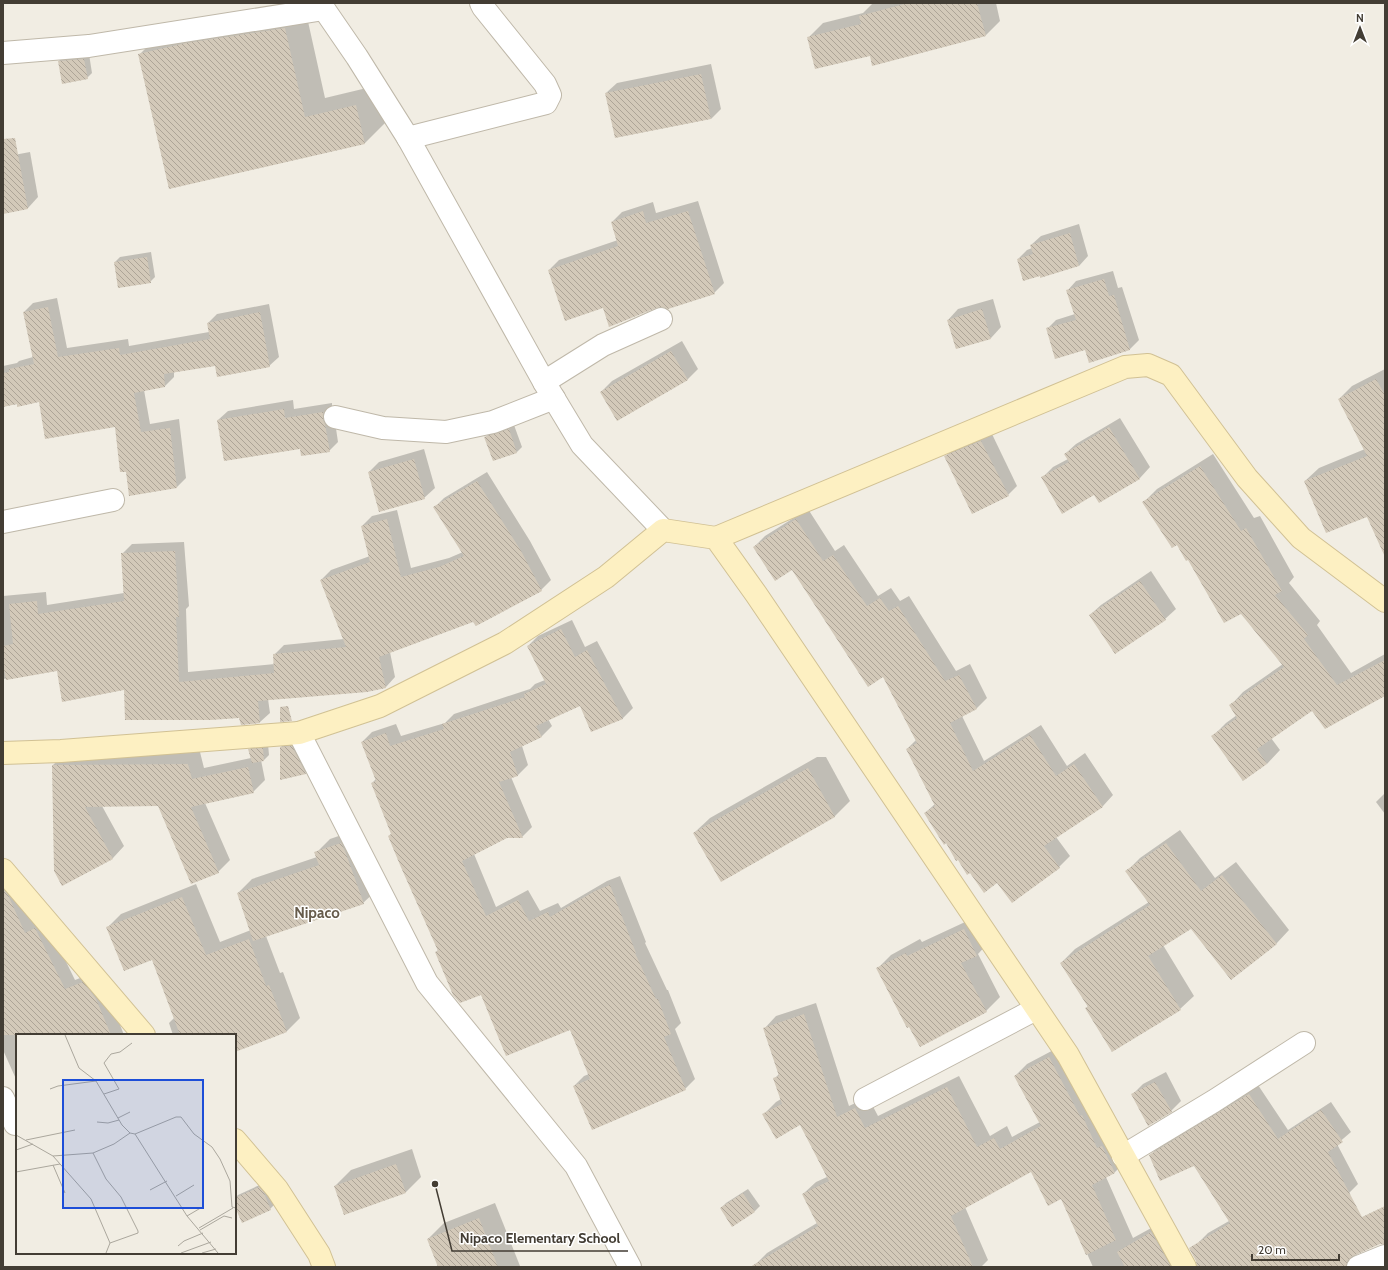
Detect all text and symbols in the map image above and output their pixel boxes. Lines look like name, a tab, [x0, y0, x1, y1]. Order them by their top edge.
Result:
north arrow	[1340, 8, 1380, 48]
text: N	[1356, 11, 1364, 25]
district label: Nipaco	[294, 904, 340, 922]
inset map	[16, 1034, 236, 1254]
callout: Nipaco Elementary School	[452, 1225, 628, 1251]
text: Nipaco Elementary School	[460, 1229, 620, 1247]
scale bar	[1252, 1236, 1339, 1262]
text: 20 m	[1258, 1242, 1286, 1257]

